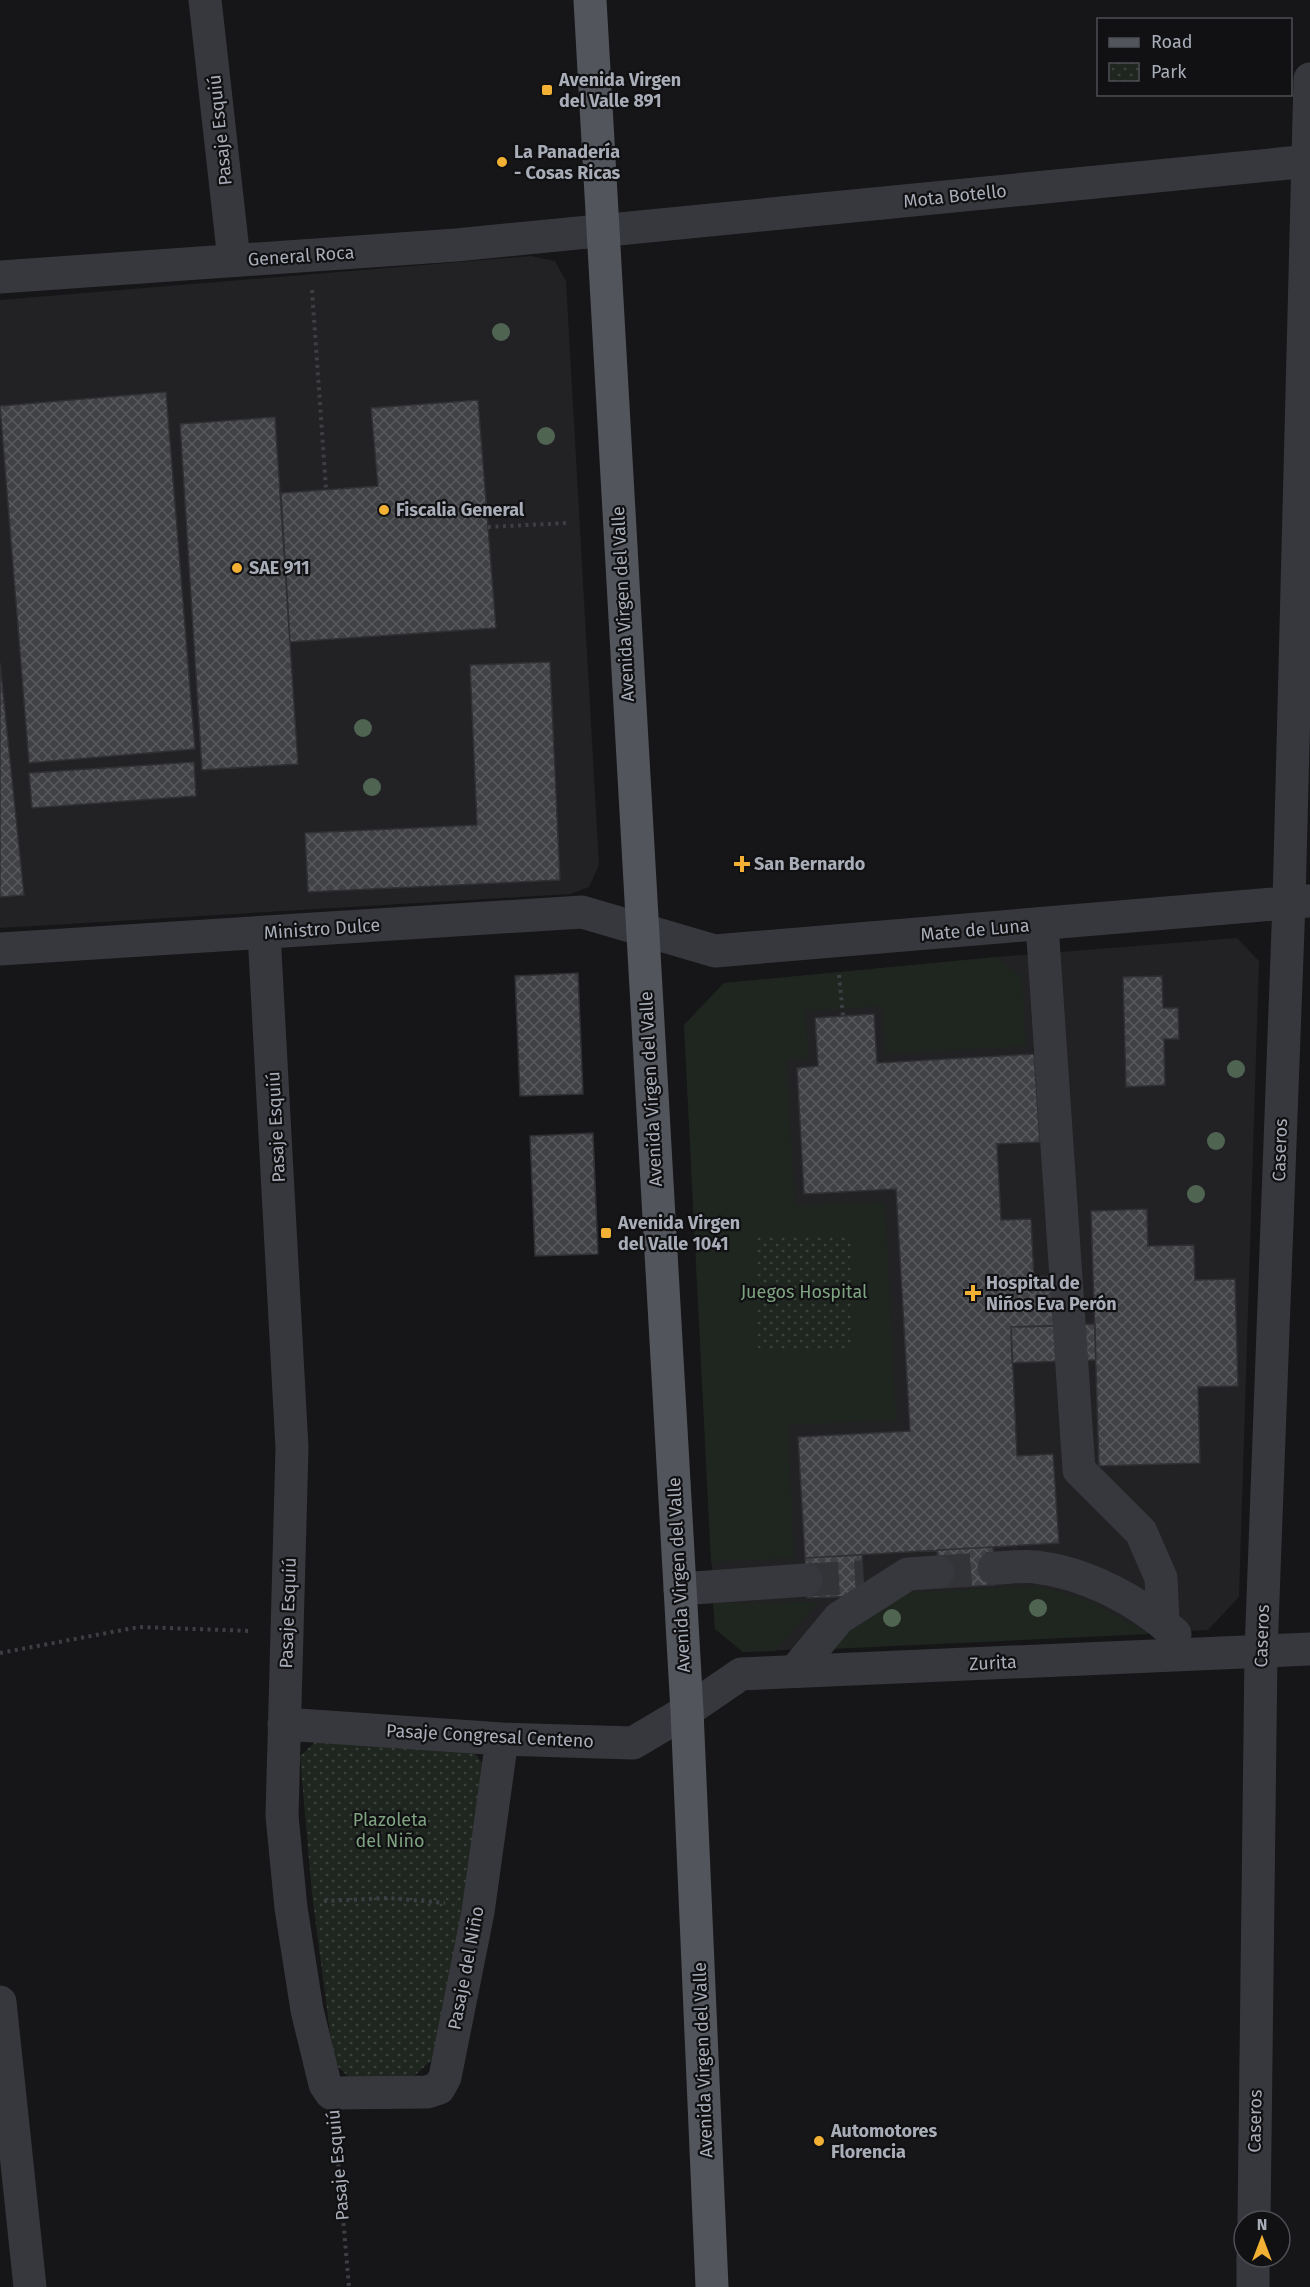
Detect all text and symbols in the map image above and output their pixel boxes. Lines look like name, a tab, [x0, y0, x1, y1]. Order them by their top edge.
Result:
legend	[1097, 18, 1292, 96]
text: Road	[1151, 31, 1193, 53]
text: Park	[1151, 61, 1187, 83]
place label: Avenida Virgen del Valle 891	[558, 69, 681, 112]
street label: Pasaje Esquiú	[203, 74, 237, 186]
marker: Avenida Virgen del Valle 891	[540, 83, 554, 97]
place label: La Panadería - Cosas Ricas	[514, 141, 621, 184]
marker: La Panadería - Cosas Ricas	[495, 155, 509, 169]
street label: Mota Botello	[902, 180, 1008, 212]
street label: General Roca	[247, 241, 355, 271]
place label: Fiscalia General	[396, 499, 525, 521]
marker: Fiscalia General	[377, 503, 391, 517]
street label: Avenida Virgen del Valle	[607, 506, 639, 702]
place label: SAE 911	[249, 557, 310, 579]
marker: SAE 911	[230, 561, 244, 575]
place label: San Bernardo	[754, 853, 865, 875]
marker: San Bernardo	[735, 857, 749, 871]
street label: Ministro Dulce	[263, 914, 381, 944]
street label: Mate de Luna	[920, 914, 1030, 946]
street label: Avenida Virgen del Valle	[635, 991, 667, 1187]
street label: Pasaje Esquiú	[262, 1071, 290, 1183]
street label: Caseros	[1268, 1118, 1292, 1182]
place label: Avenida Virgen del Valle 1041	[617, 1212, 740, 1255]
marker: Avenida Virgen del Valle 1041	[599, 1226, 613, 1240]
place label: Hospital de Niños Eva Perón	[986, 1272, 1117, 1315]
park label: Juegos Hospital	[741, 1281, 867, 1303]
marker: Hospital de Niños Eva Perón	[964, 1284, 982, 1302]
street label: Avenida Virgen del Valle	[663, 1477, 695, 1673]
street label: Pasaje Esquiú	[275, 1557, 301, 1669]
street label: Caseros	[1250, 1604, 1274, 1668]
street label: Zurita	[969, 1651, 1017, 1675]
street label: Pasaje Congresal Centeno	[386, 1720, 594, 1752]
park label: Plazoleta del Niño	[353, 1809, 427, 1852]
street label: Pasaje del Niño	[443, 1904, 489, 2032]
street label: Avenida Virgen del Valle	[689, 1962, 717, 2158]
street label: Caseros	[1243, 2089, 1267, 2153]
street label: Pasaje Esquiú	[322, 2109, 354, 2221]
place label: Automotores Florencia	[830, 2120, 938, 2163]
marker: Automotores Florencia	[812, 2134, 826, 2148]
north arrow	[1232, 2209, 1292, 2269]
text: N	[1257, 2215, 1267, 2234]

